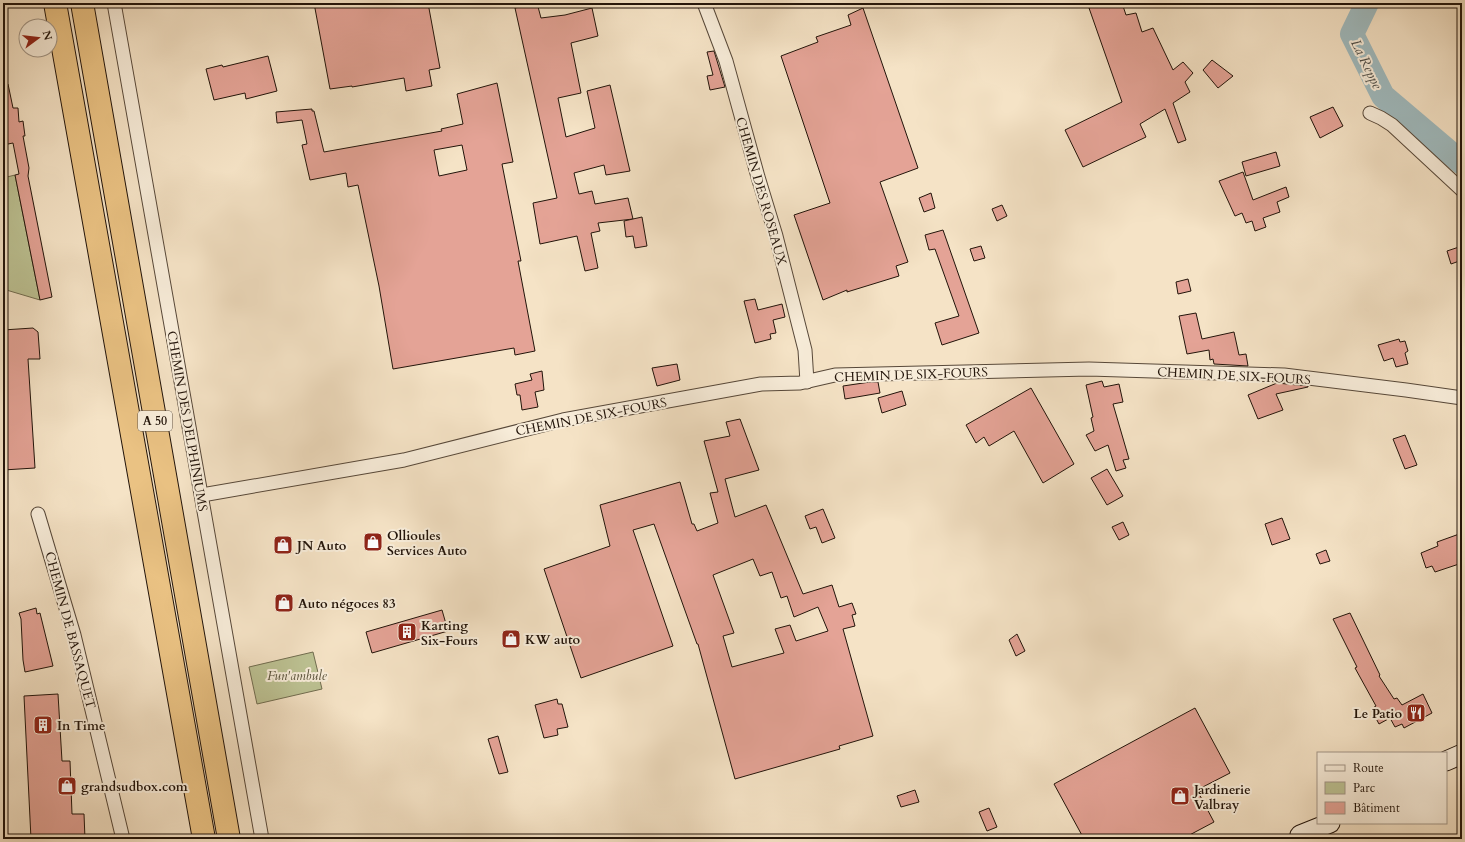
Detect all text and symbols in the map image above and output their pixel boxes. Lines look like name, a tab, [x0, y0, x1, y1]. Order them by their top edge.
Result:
north arrow	[18, 18, 58, 58]
text: N	[39, 29, 56, 43]
water label: La Reppe	[1346, 36, 1387, 93]
street label: CHEMIN DES ROSEAUX	[731, 115, 791, 268]
street label: CHEMIN DES DELPHINIUMS	[162, 329, 212, 513]
street label: CHEMIN DE SIX-FOURS	[834, 363, 988, 387]
street label: CHEMIN DE SIX-FOURS	[1157, 363, 1311, 389]
street label: CHEMIN DE SIX-FOURS	[514, 393, 668, 441]
road number: A 50	[138, 411, 172, 431]
place label: Ollioules Services Auto	[387, 527, 467, 560]
shop icon: Ollioules Services Auto	[362, 531, 384, 553]
shop icon: JN Auto	[272, 534, 294, 556]
place label: JN Auto	[295, 537, 347, 555]
street label: CHEMIN DE BASSAQUET	[40, 550, 100, 711]
shop icon: Auto négoces 83	[273, 592, 295, 614]
place label: Auto négoces 83	[298, 595, 396, 613]
place label: Karting Six-Fours	[421, 617, 478, 650]
building icon: Karting Six-Fours	[396, 621, 418, 643]
shop icon: KW auto	[500, 628, 522, 650]
place label: KW auto	[525, 631, 581, 649]
park label: Fun'ambule	[267, 667, 328, 685]
restaurant icon: Le Patio	[1405, 702, 1427, 724]
place label: Le Patio	[1354, 705, 1402, 723]
building icon: In Time	[32, 714, 54, 736]
place label: In Time	[57, 717, 105, 735]
legend	[1317, 752, 1447, 824]
text: Route	[1353, 760, 1384, 776]
shop icon: grandsudbox.com	[56, 775, 78, 797]
place label: grandsudbox.com	[81, 778, 188, 796]
text: Parc	[1353, 780, 1376, 796]
place label: Jardinerie Valbray	[1192, 781, 1251, 814]
shop icon: Jardinerie Valbray	[1169, 785, 1191, 807]
text: Bâtiment	[1353, 800, 1400, 816]

